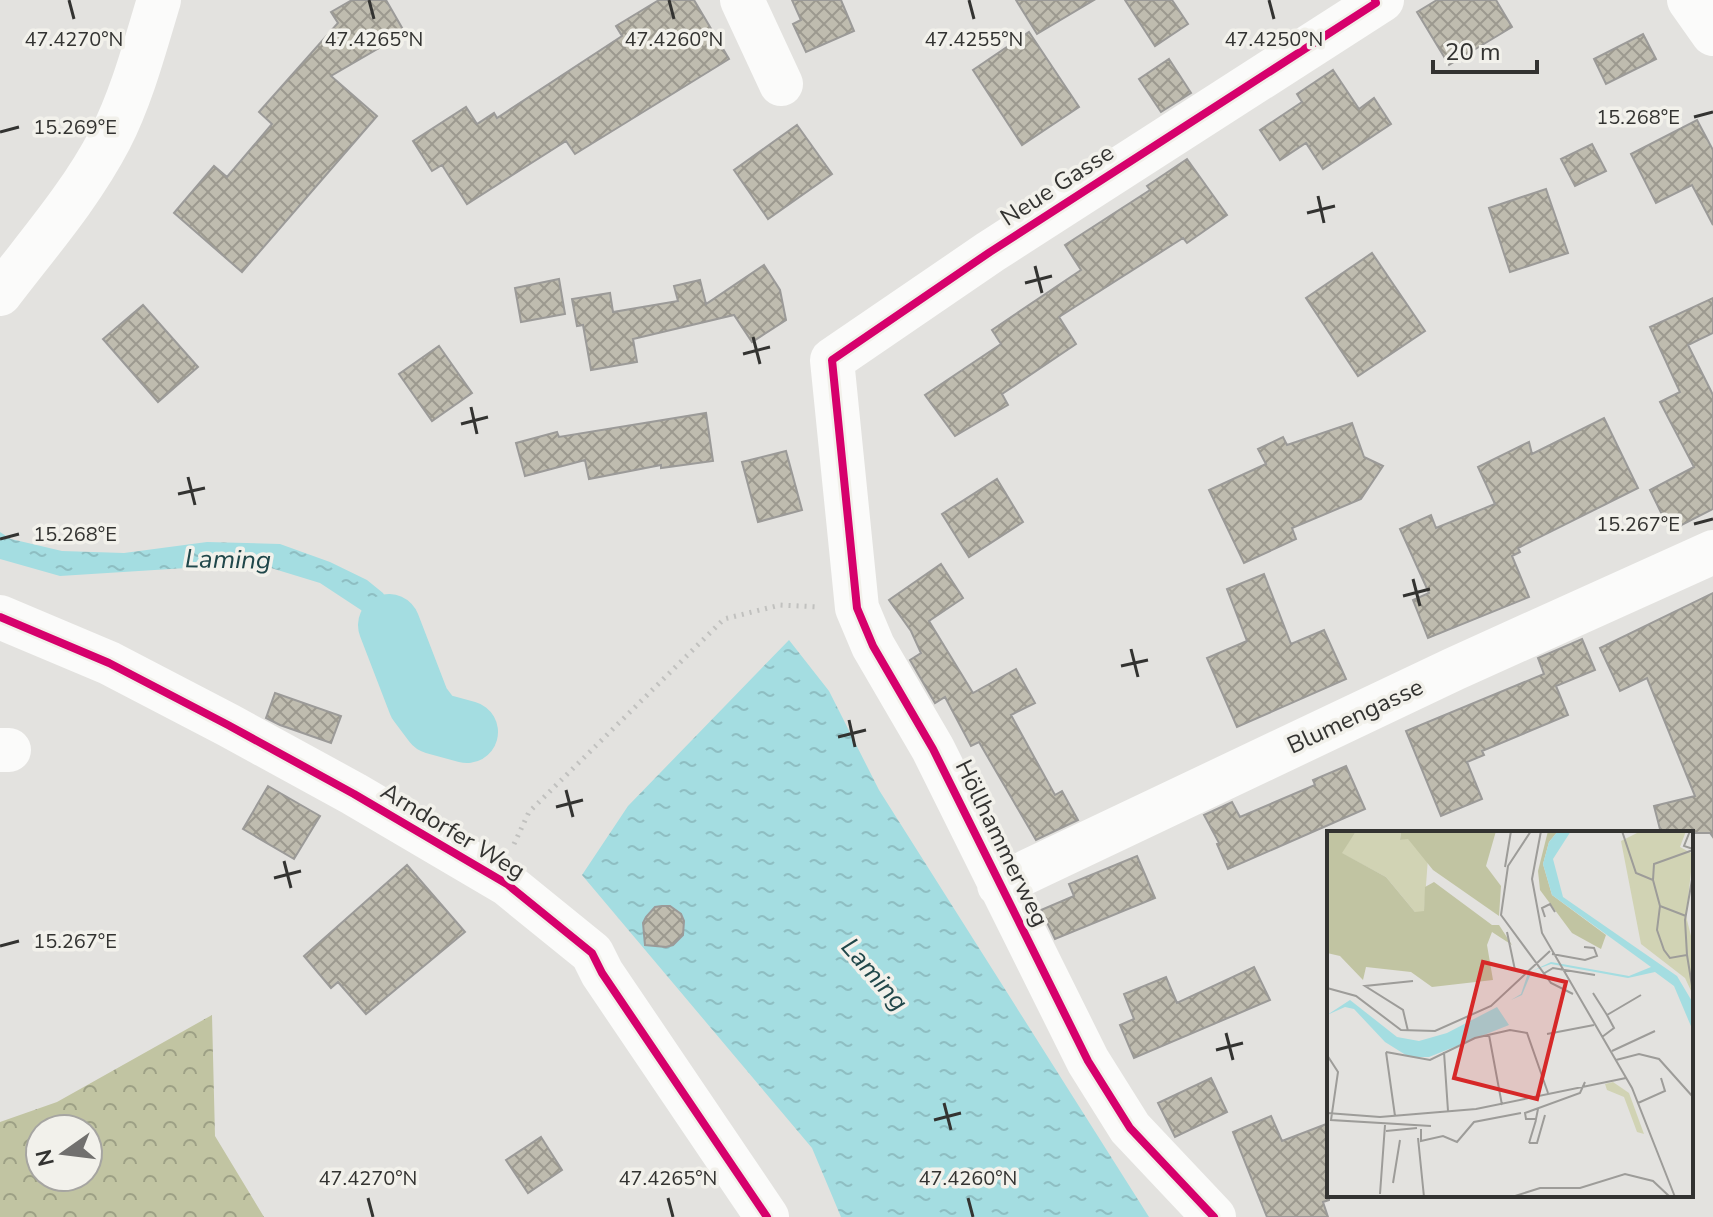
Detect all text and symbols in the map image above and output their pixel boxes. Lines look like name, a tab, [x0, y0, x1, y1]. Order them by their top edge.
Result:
scale bar	[1433, 24, 1537, 74]
text: 47.4270°N	[25, 26, 123, 53]
text: 47.4265°N	[325, 26, 423, 53]
text: 47.4260°N	[625, 26, 723, 53]
text: 47.4255°N	[925, 26, 1023, 53]
text: 47.4250°N	[1225, 26, 1323, 53]
text: 20 m	[1445, 36, 1501, 68]
text: 15.268°E	[1596, 104, 1680, 131]
text: 15.269°E	[33, 114, 117, 141]
street label: Neue Gasse	[994, 136, 1120, 234]
text: 15.267°E	[1596, 511, 1680, 538]
text: 15.268°E	[33, 521, 117, 548]
water label: Laming	[185, 541, 271, 578]
street label: Blumengasse	[1282, 671, 1428, 761]
street label: Höllhammerweg	[948, 754, 1056, 932]
street label: Arndorfer Weg	[375, 775, 531, 887]
inset map	[1327, 831, 1693, 1197]
text: 15.267°E	[33, 928, 117, 955]
water label: Laming	[833, 930, 916, 1018]
north arrow	[24, 1113, 104, 1193]
text: N	[29, 1146, 62, 1169]
text: 47.4270°N	[319, 1165, 417, 1192]
text: 47.4265°N	[619, 1165, 717, 1192]
text: 47.4260°N	[919, 1165, 1017, 1192]

